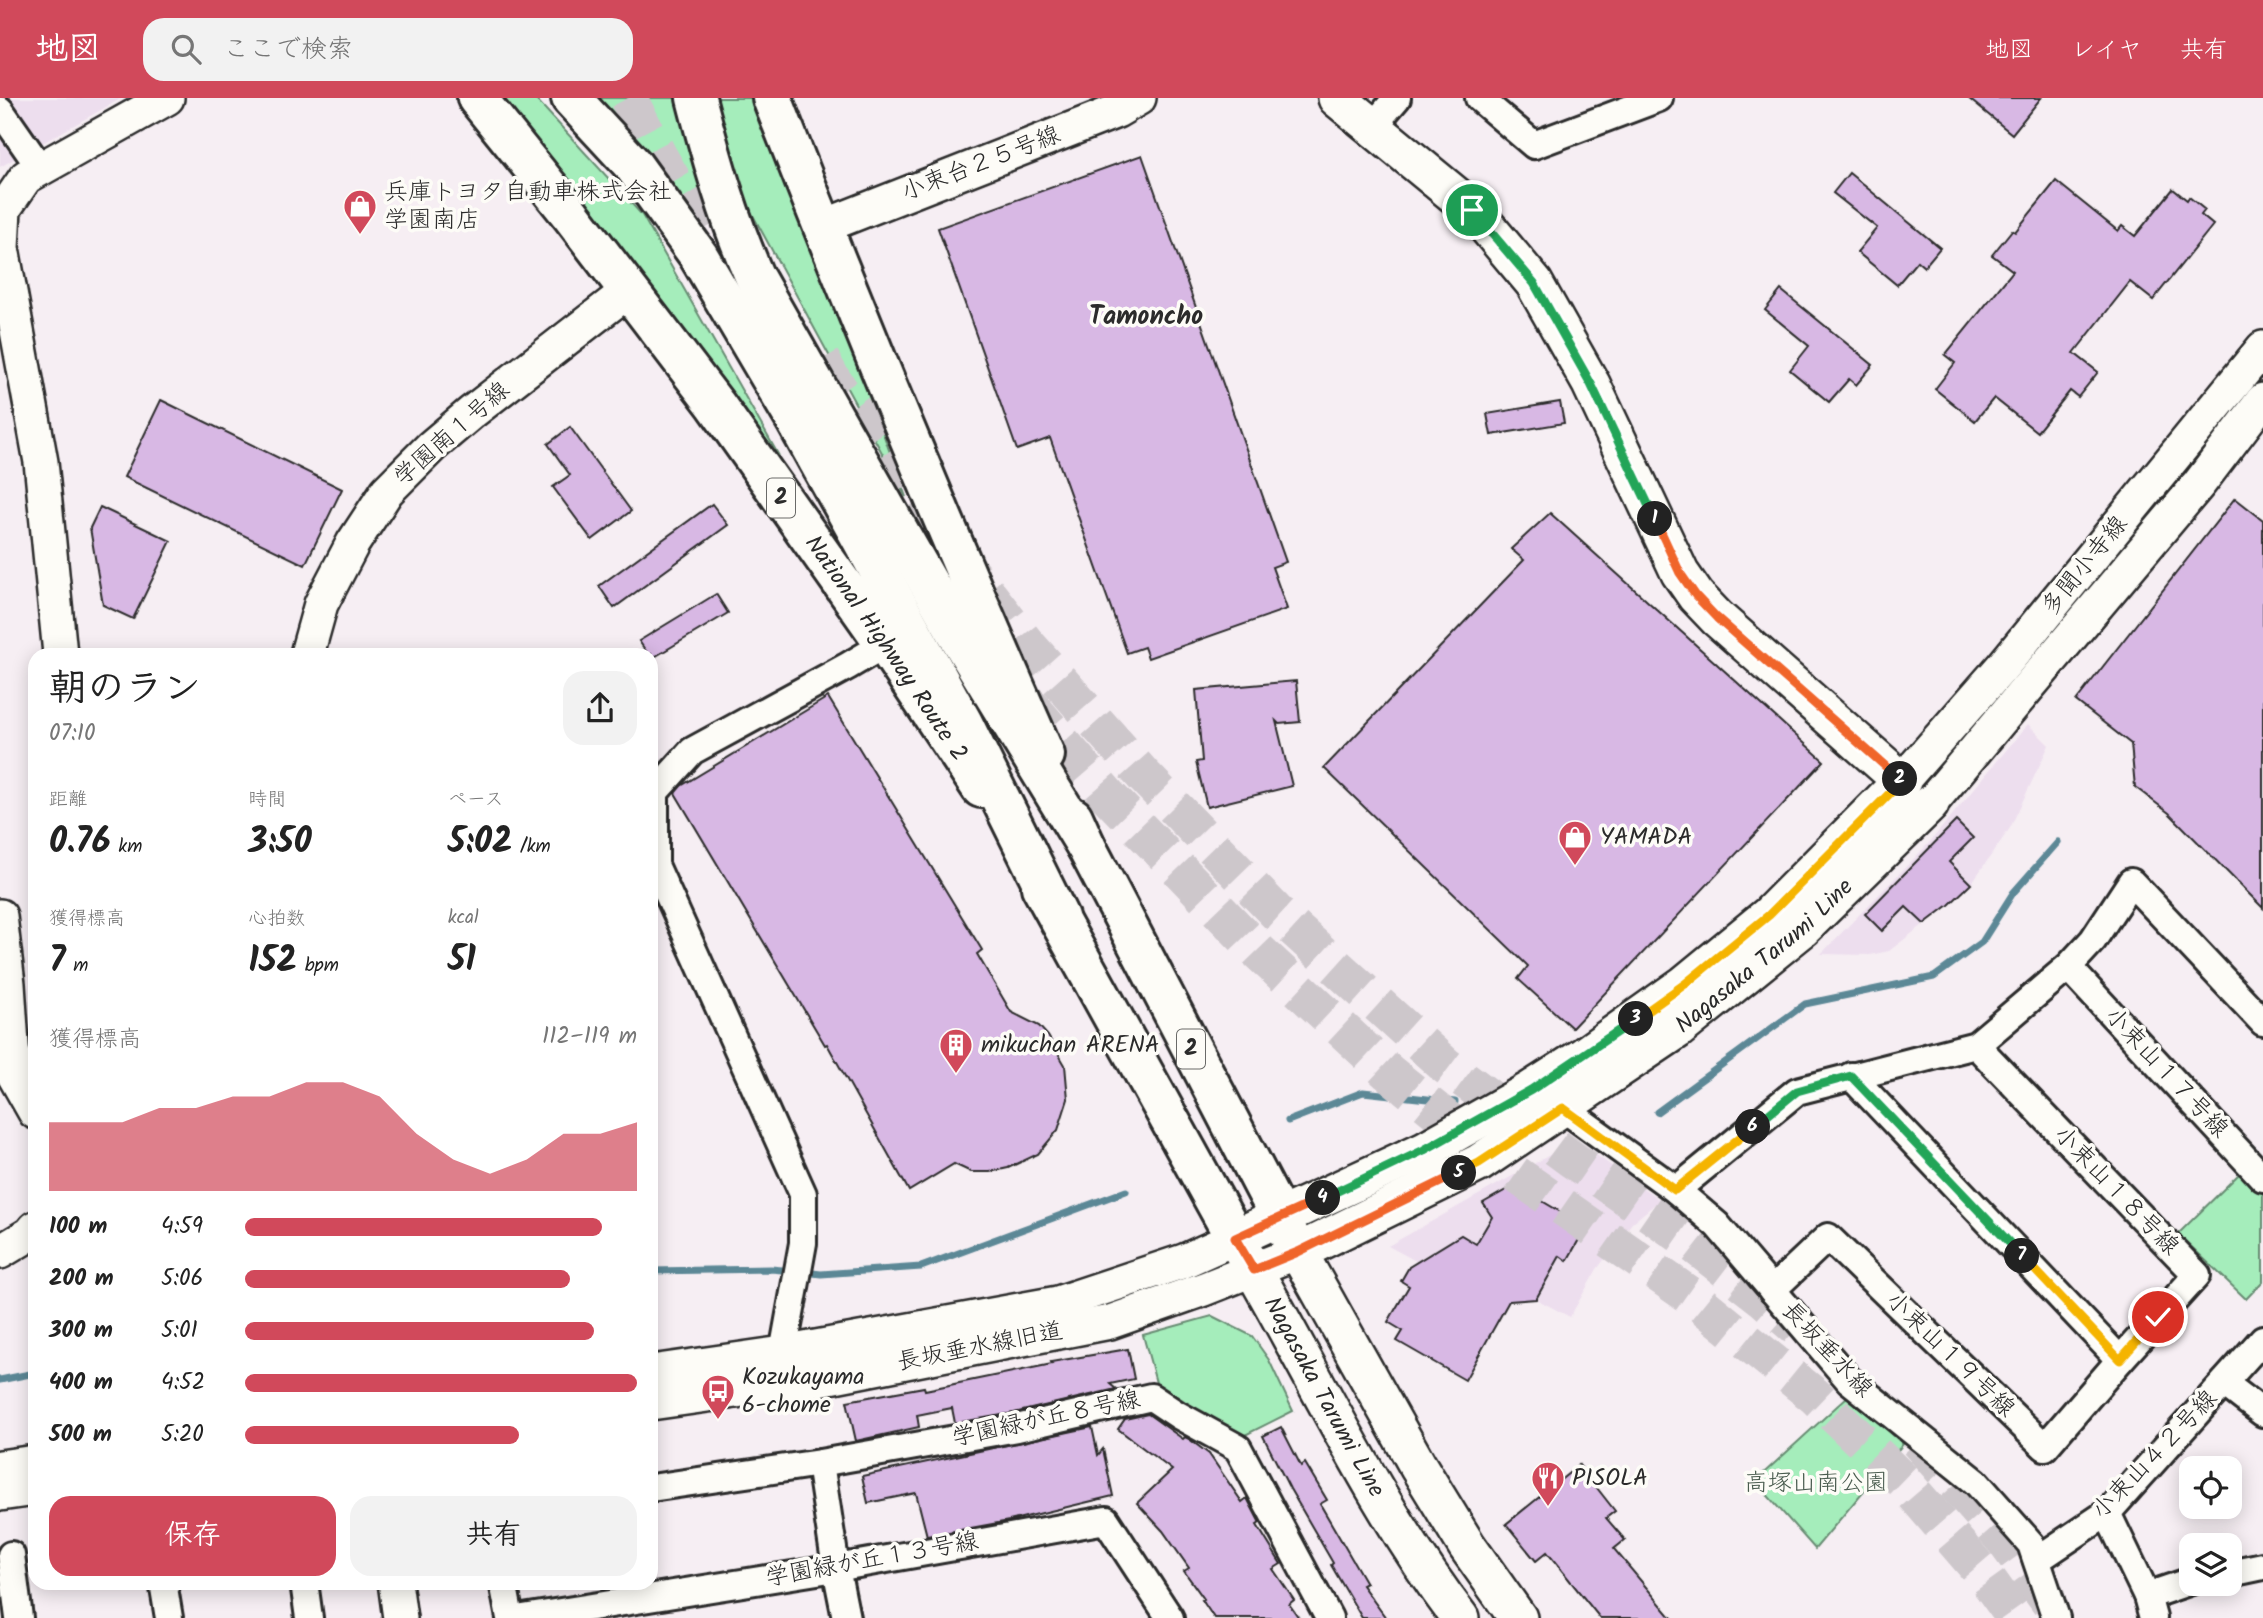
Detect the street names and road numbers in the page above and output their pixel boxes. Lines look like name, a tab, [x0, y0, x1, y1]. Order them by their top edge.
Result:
street label: 小束台２５号線	[896, 116, 1066, 212]
street label: 学園南１号線	[385, 372, 519, 496]
road number: 2	[767, 478, 795, 518]
street label: 多聞小寺線	[2032, 507, 2138, 625]
street label: National Highway Route 2	[794, 527, 978, 770]
street label: Nagasaka Tarumi Line	[1666, 869, 1863, 1044]
street label: 小束山１７号線	[2094, 998, 2238, 1148]
road number: 2	[1177, 1030, 1205, 1068]
street label: 小束山１８号線	[2044, 1117, 2188, 1265]
street label: 小束山１９号線	[1876, 1283, 2024, 1427]
street label: Nagasaka Tarumi Line	[1253, 1289, 1395, 1505]
street label: 長坂垂水線	[1772, 1293, 1882, 1407]
street label: 長坂垂水線旧道	[894, 1312, 1066, 1382]
street label: 学園緑が丘８号線	[948, 1380, 1144, 1458]
street label: 小束山４２号線	[2083, 1381, 2227, 1529]
street label: 学園緑が丘１３号線	[762, 1522, 982, 1598]

